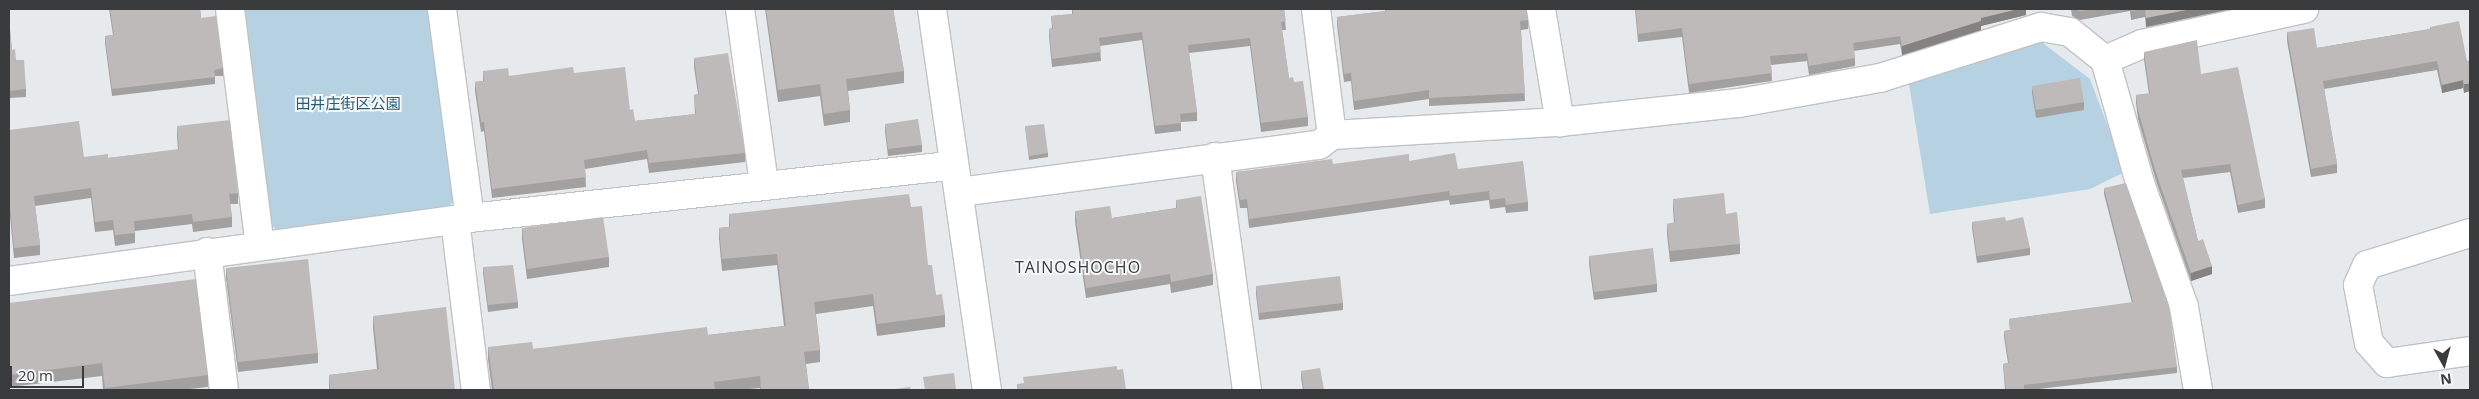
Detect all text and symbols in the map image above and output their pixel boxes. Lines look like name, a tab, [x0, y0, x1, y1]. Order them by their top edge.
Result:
park label: 田井庄街区公園	[296, 95, 400, 113]
district label: TAINOSHOCHO	[1014, 257, 1142, 277]
north arrow	[2419, 339, 2469, 389]
scale bar	[12, 356, 86, 388]
text: 20 m	[18, 365, 53, 385]
text: N	[2439, 369, 2453, 390]

